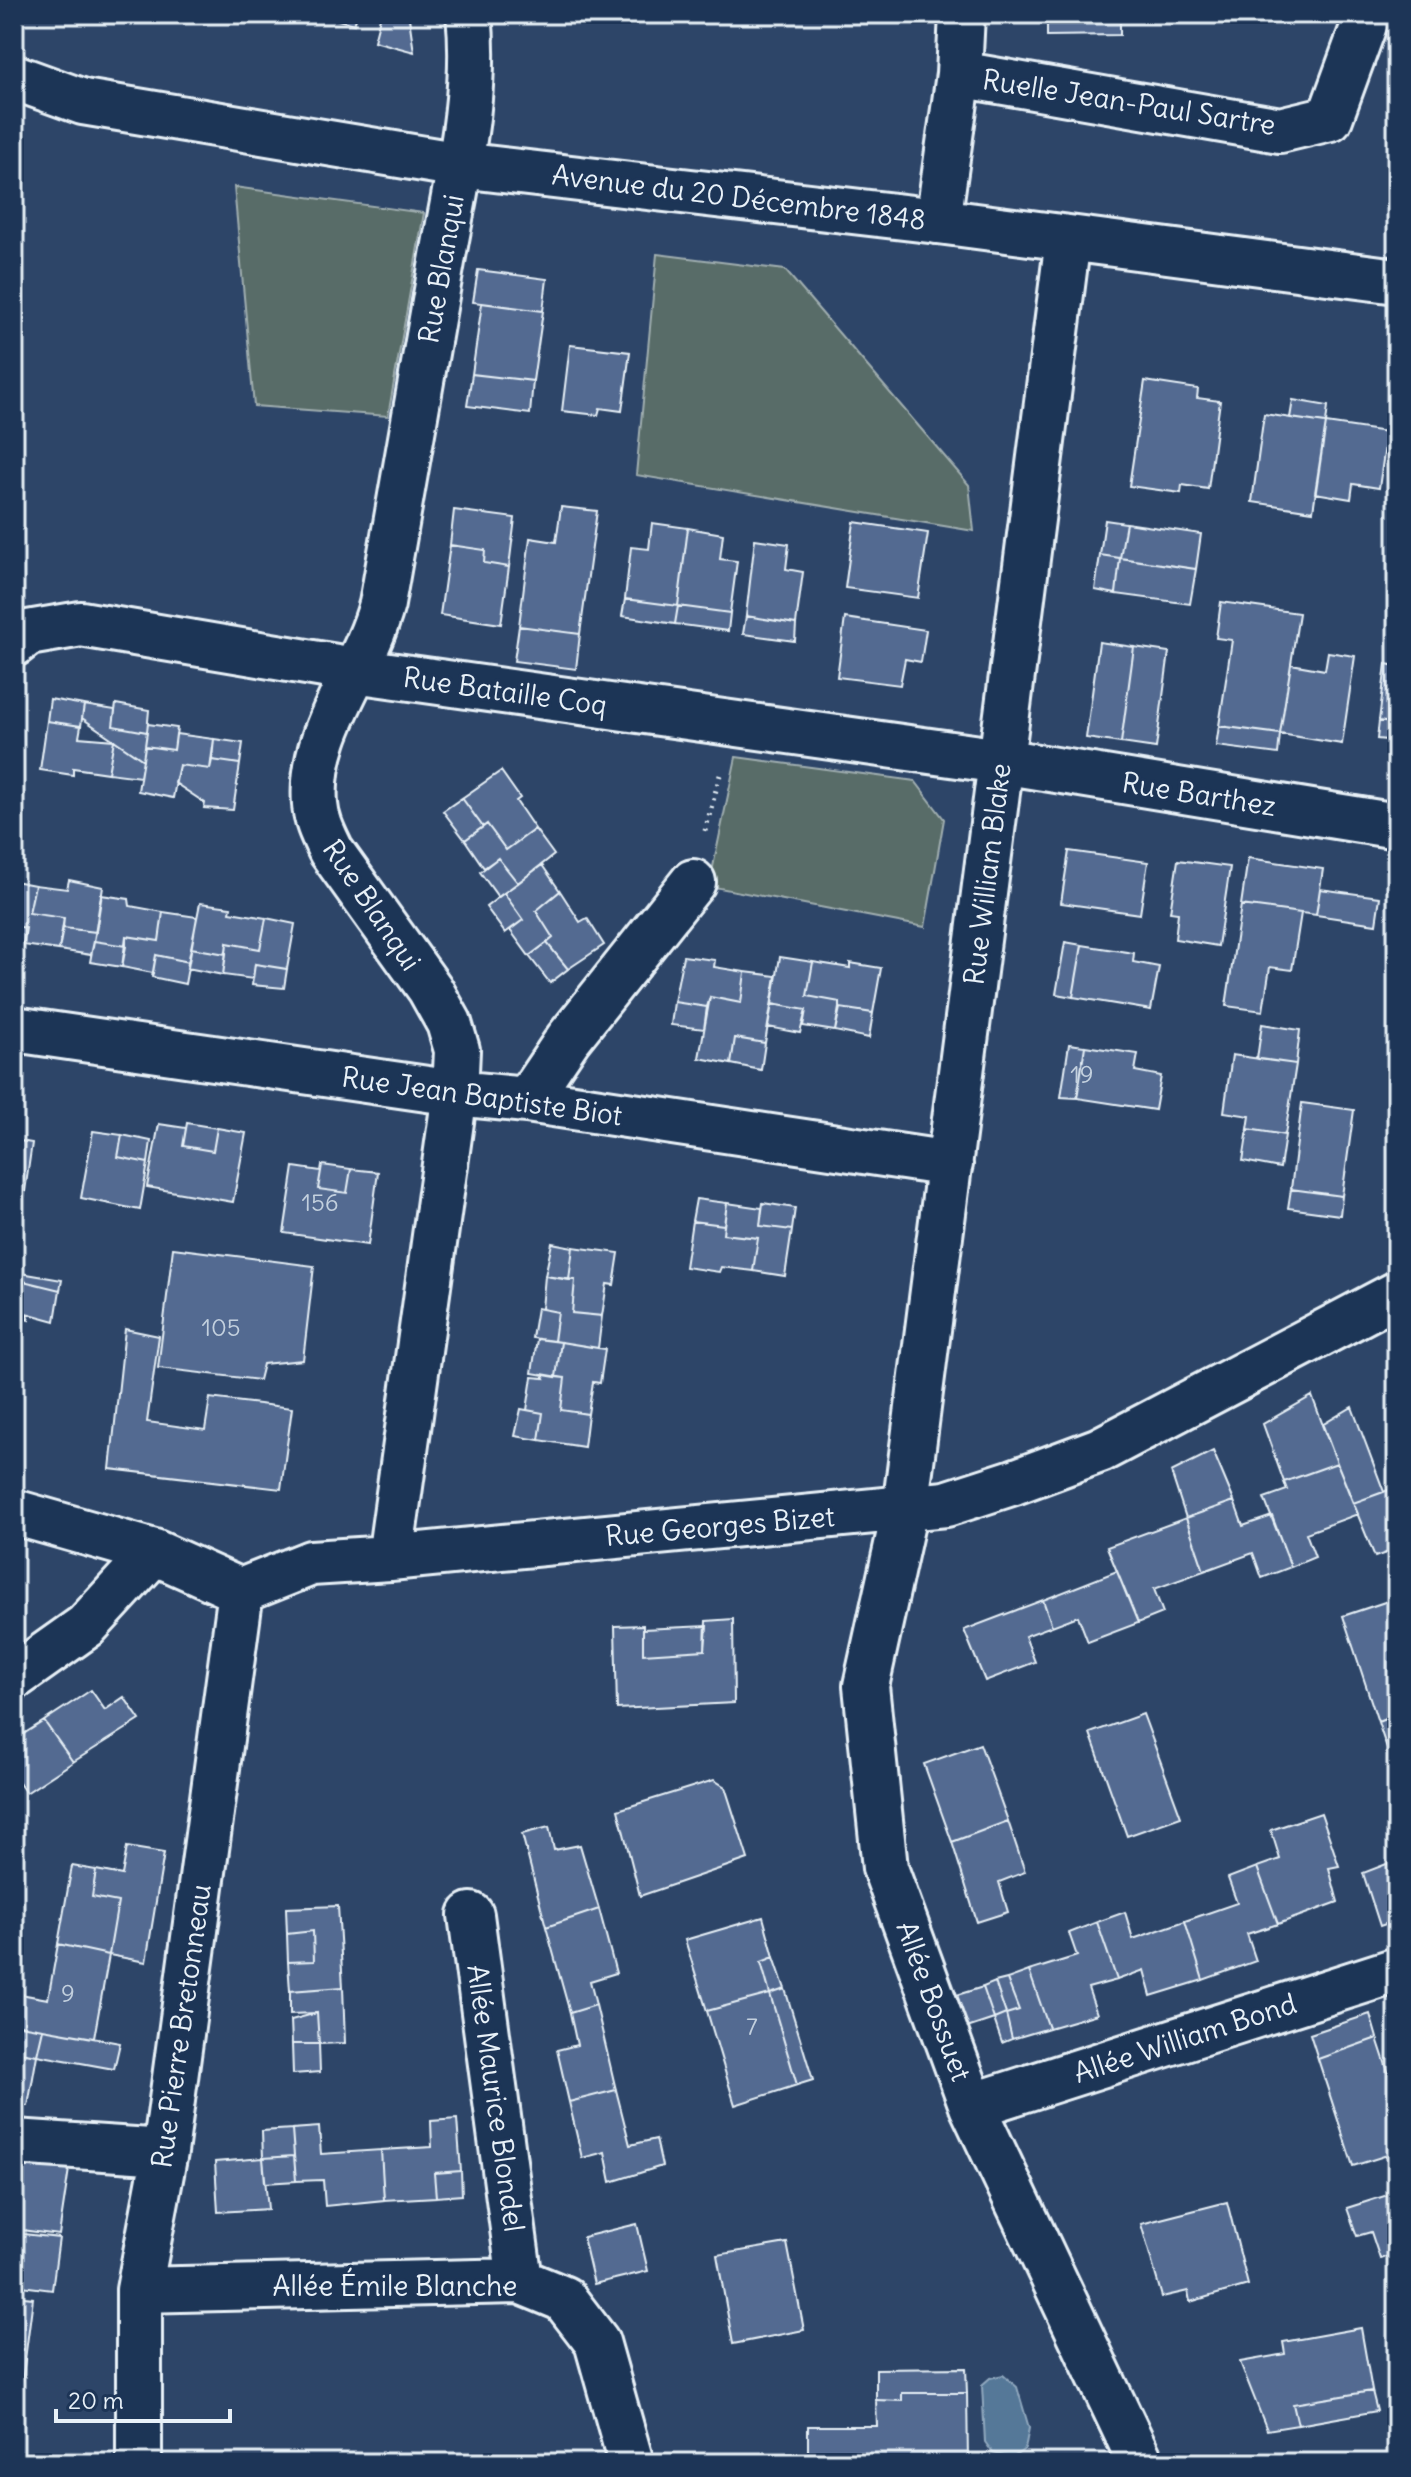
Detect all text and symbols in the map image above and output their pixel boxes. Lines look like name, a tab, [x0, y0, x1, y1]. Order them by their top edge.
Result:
street label: Ruelle Jean-Paul Sartre	[980, 61, 1278, 143]
street label: Avenue du 20 Décembre 1848	[550, 156, 928, 238]
street label: Rue Blanqui	[410, 192, 472, 346]
street label: Rue Bataille Coq	[401, 659, 609, 723]
street label: Rue William Blake	[956, 761, 1018, 987]
street label: Rue Barthez	[1119, 764, 1279, 824]
street label: Rue Blanqui	[315, 833, 429, 977]
street label: Rue Jean Baptiste Biot	[339, 1058, 625, 1134]
house number: 19	[1070, 1059, 1094, 1089]
house number: 156	[301, 1187, 339, 1217]
house number: 105	[201, 1312, 241, 1342]
street label: Rue Georges Bizet	[604, 1498, 836, 1554]
street label: Rue Pierre Bretonneau	[143, 1882, 219, 2170]
street label: Allée Bossuet	[888, 1916, 980, 2086]
street label: Allée Maurice Blondel	[459, 1962, 533, 2234]
house number: 9	[61, 1978, 75, 2008]
street label: Allée William Bond	[1069, 1985, 1301, 2091]
house number: 7	[746, 2011, 758, 2041]
street label: Allée Émile Blanche	[273, 2267, 517, 2304]
scale bar	[56, 2373, 230, 2423]
text: 20 m	[68, 2385, 124, 2415]

